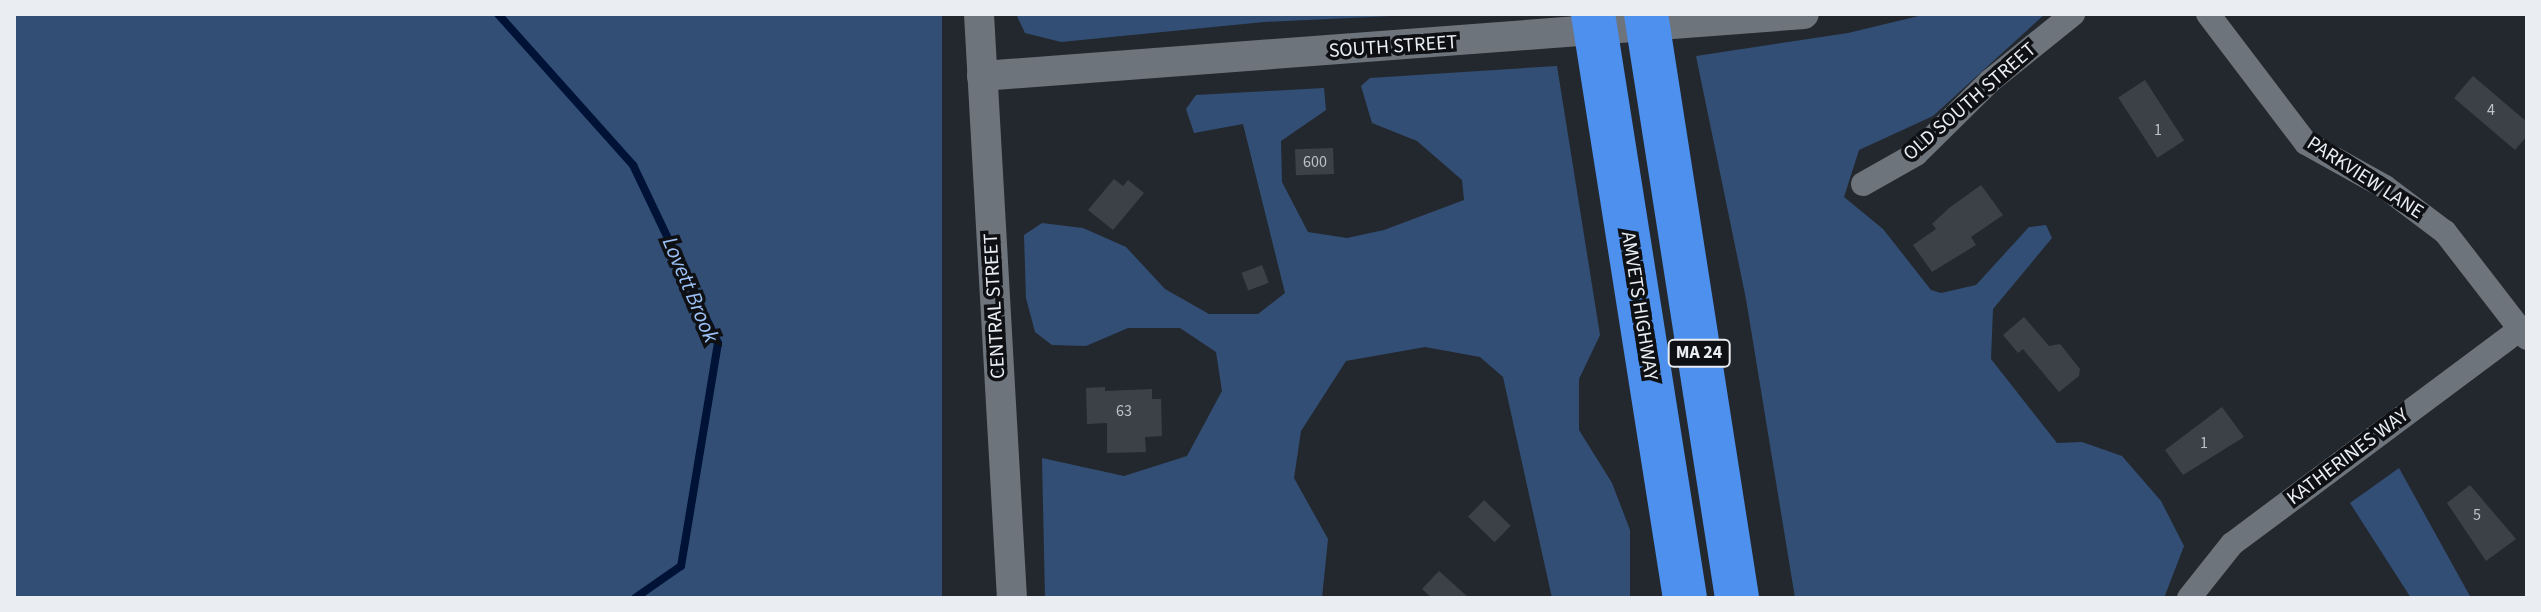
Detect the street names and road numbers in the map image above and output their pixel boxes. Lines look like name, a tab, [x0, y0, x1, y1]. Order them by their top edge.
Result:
street label: SOUTH STREET	[1328, 31, 1458, 63]
street label: OLD SOUTH STREET	[1899, 38, 2041, 166]
street label: PARKVIEW LANE	[2302, 131, 2428, 225]
street label: AMVETS HIGHWAY	[1615, 230, 1663, 382]
street label: CENTRAL STREET	[979, 233, 1011, 379]
road number: MA 24	[1667, 339, 1731, 367]
street label: KATHERINES WAY	[2282, 403, 2414, 511]

